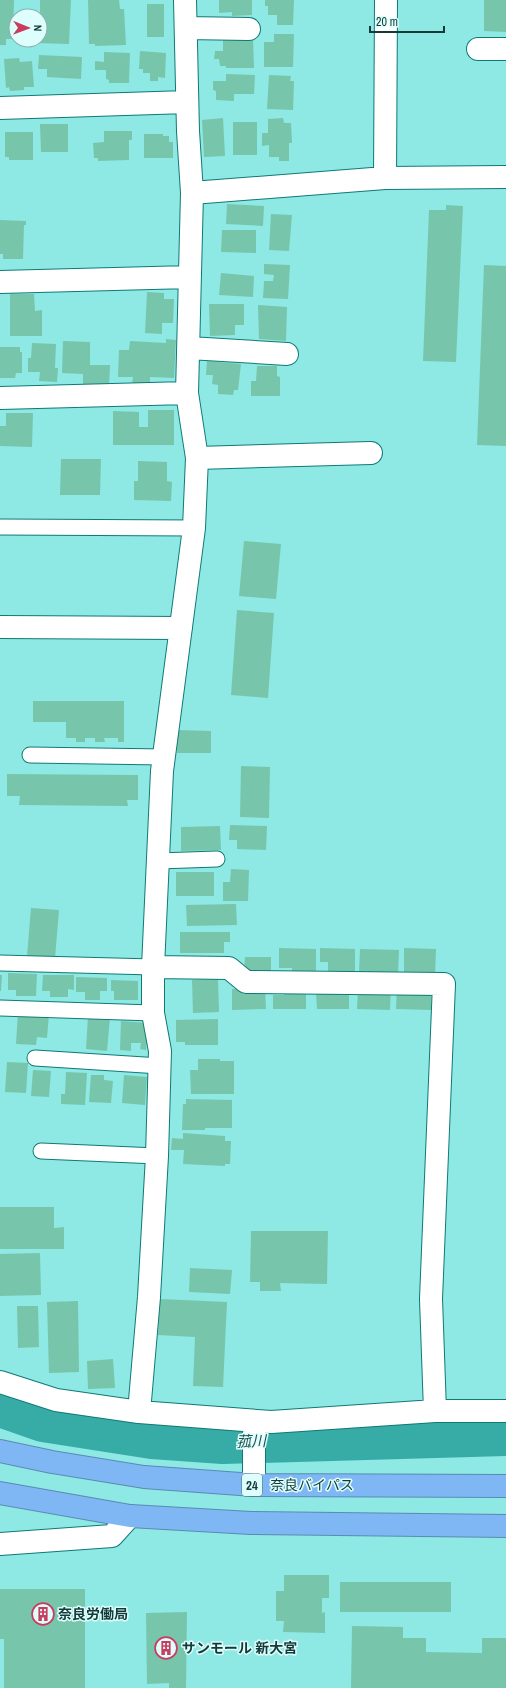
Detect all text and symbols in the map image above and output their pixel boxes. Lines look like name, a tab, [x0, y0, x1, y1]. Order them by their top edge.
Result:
north arrow	[8, 8, 48, 48]
scale bar	[370, 8, 444, 34]
text: 20 m	[376, 14, 398, 30]
text: N	[31, 25, 45, 32]
water label: 菰川	[236, 1430, 268, 1452]
road number: 24	[242, 1474, 262, 1496]
street label: 奈良バイパス	[270, 1476, 354, 1494]
building icon: 奈良労働局	[30, 1601, 56, 1627]
place label: 奈良労働局	[58, 1605, 128, 1623]
building icon: サンモール 新大宮	[153, 1635, 179, 1661]
place label: サンモール 新大宮	[182, 1639, 297, 1657]

